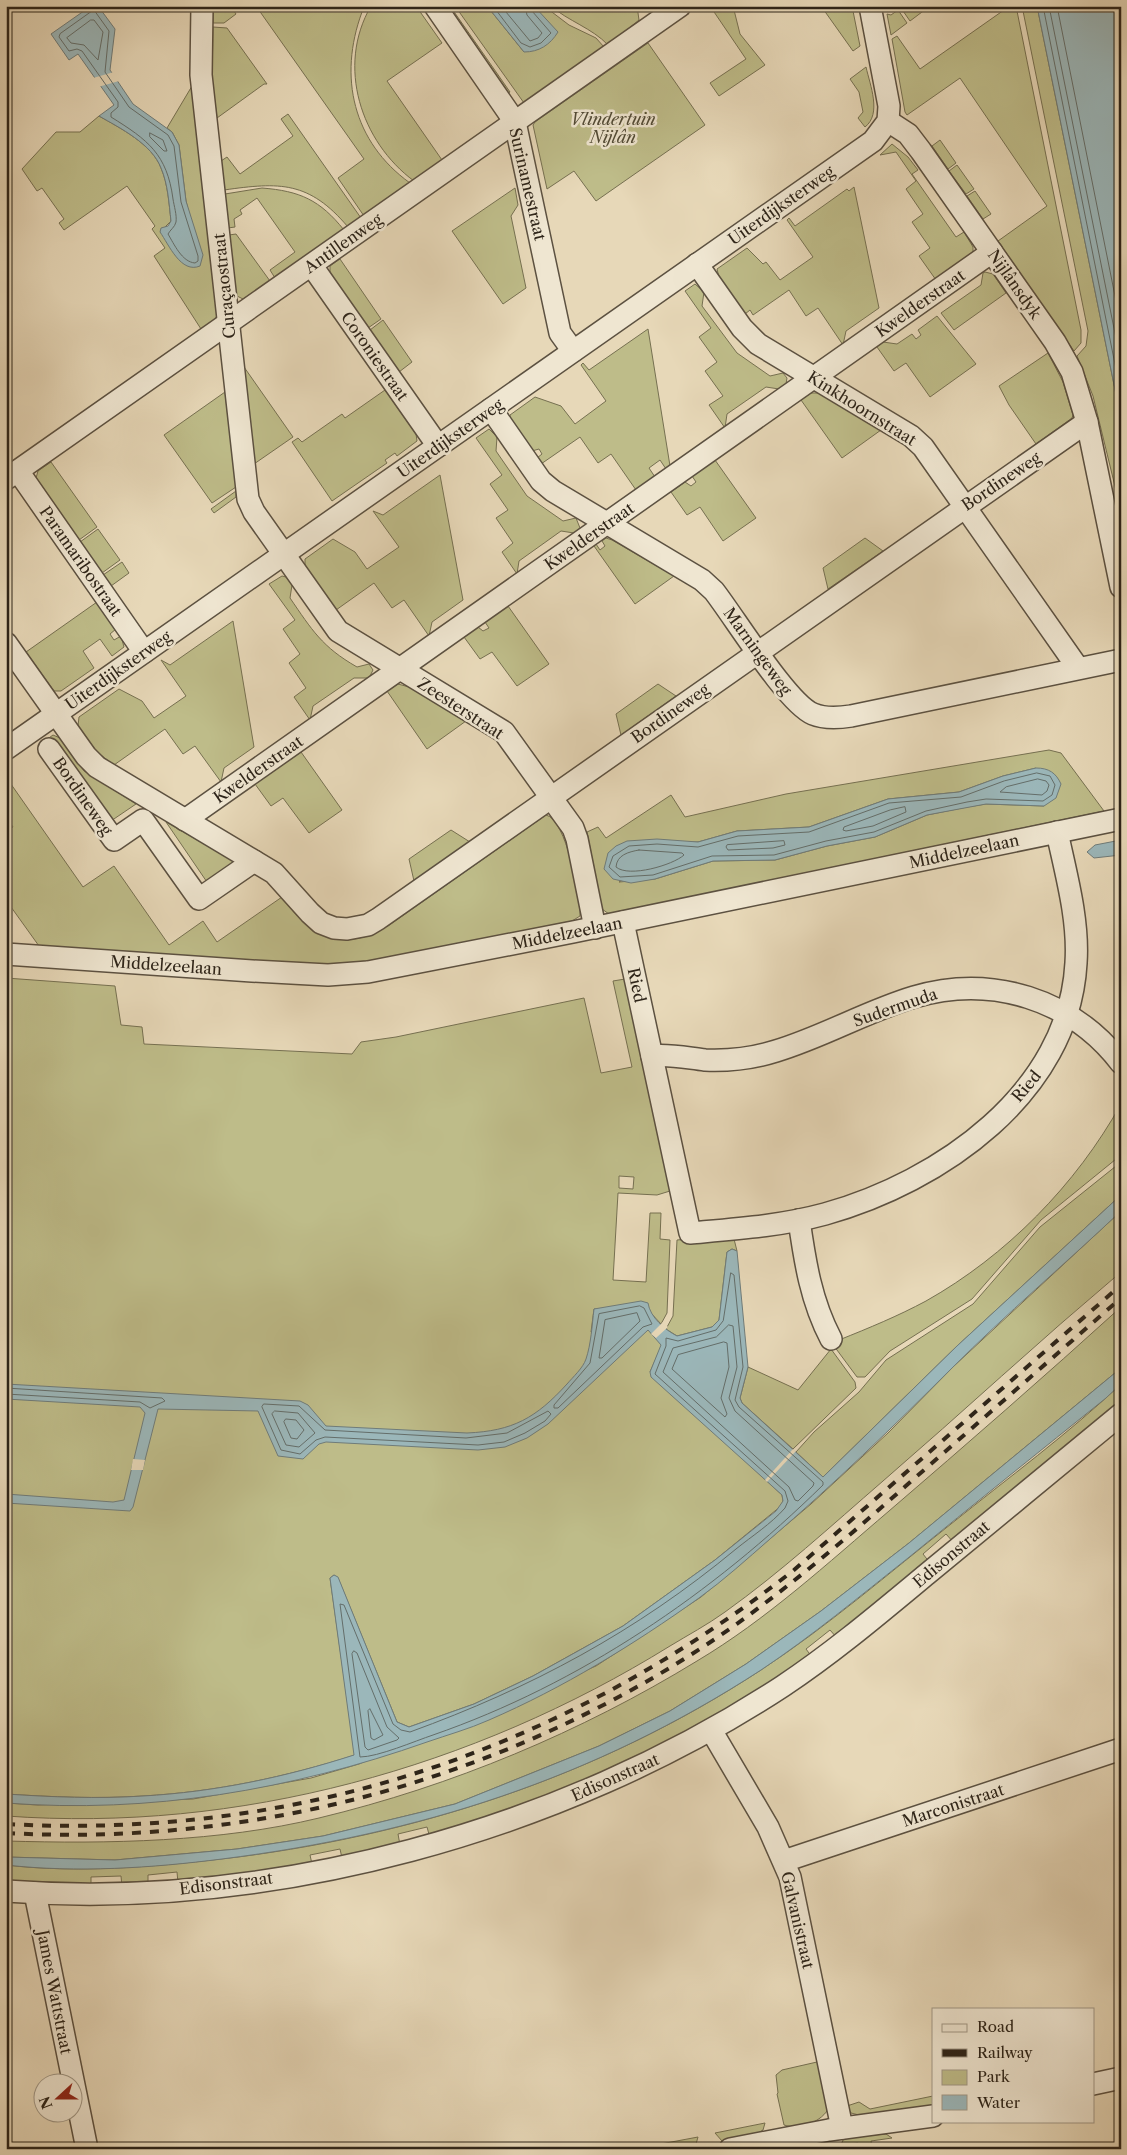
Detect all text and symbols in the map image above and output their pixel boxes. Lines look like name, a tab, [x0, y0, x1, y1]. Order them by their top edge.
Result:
park label: Vlindertuin Nijlân	[570, 109, 656, 147]
street label: Surinamestraat	[505, 126, 551, 243]
street label: Uiterdijksterweg	[724, 161, 838, 249]
street label: Antillenweg	[299, 208, 386, 278]
street label: Curaçaostraat	[208, 232, 239, 340]
street label: Nijlânsdyk	[984, 245, 1047, 323]
street label: Kwelderstraat	[871, 265, 969, 341]
street label: Coroniestraat	[337, 308, 413, 405]
street label: Kinkhoornstraat	[804, 366, 920, 450]
street label: Uiterdijksterweg	[393, 394, 507, 482]
street label: Bordineweg	[958, 447, 1045, 515]
street label: Kwelderstraat	[540, 498, 638, 574]
street label: Paramaribostraat	[36, 502, 127, 620]
street label: Marningeweg	[720, 603, 797, 699]
street label: Uiterdijksterweg	[61, 626, 175, 714]
street label: Zeesterstraat	[414, 673, 508, 743]
street label: Bordineweg	[627, 678, 713, 747]
street label: Kwelderstraat	[209, 731, 307, 807]
street label: Bordineweg	[49, 753, 118, 839]
street label: Middelzeelaan	[907, 830, 1021, 872]
street label: Middelzeelaan	[510, 912, 624, 954]
street label: Middelzeelaan	[109, 951, 223, 979]
street label: Ried	[624, 966, 651, 1005]
street label: Sudermuda	[850, 983, 940, 1031]
street label: Ried	[1007, 1066, 1045, 1106]
street label: Edisonstraat	[909, 1516, 994, 1592]
street label: Edisonstraat	[568, 1749, 662, 1805]
street label: Marconistraat	[900, 1779, 1007, 1831]
street label: Edisonstraat	[178, 1867, 274, 1899]
street label: Galvanistraat	[777, 1869, 819, 1971]
street label: James Wattstraat	[33, 1925, 77, 2056]
legend	[932, 2008, 1094, 2122]
text: Road	[977, 2017, 1014, 2036]
text: Railway	[977, 2043, 1033, 2062]
text: Park	[977, 2067, 1011, 2086]
north arrow	[32, 2072, 82, 2122]
text: Water	[976, 2093, 1021, 2112]
text: N	[35, 2094, 56, 2112]

